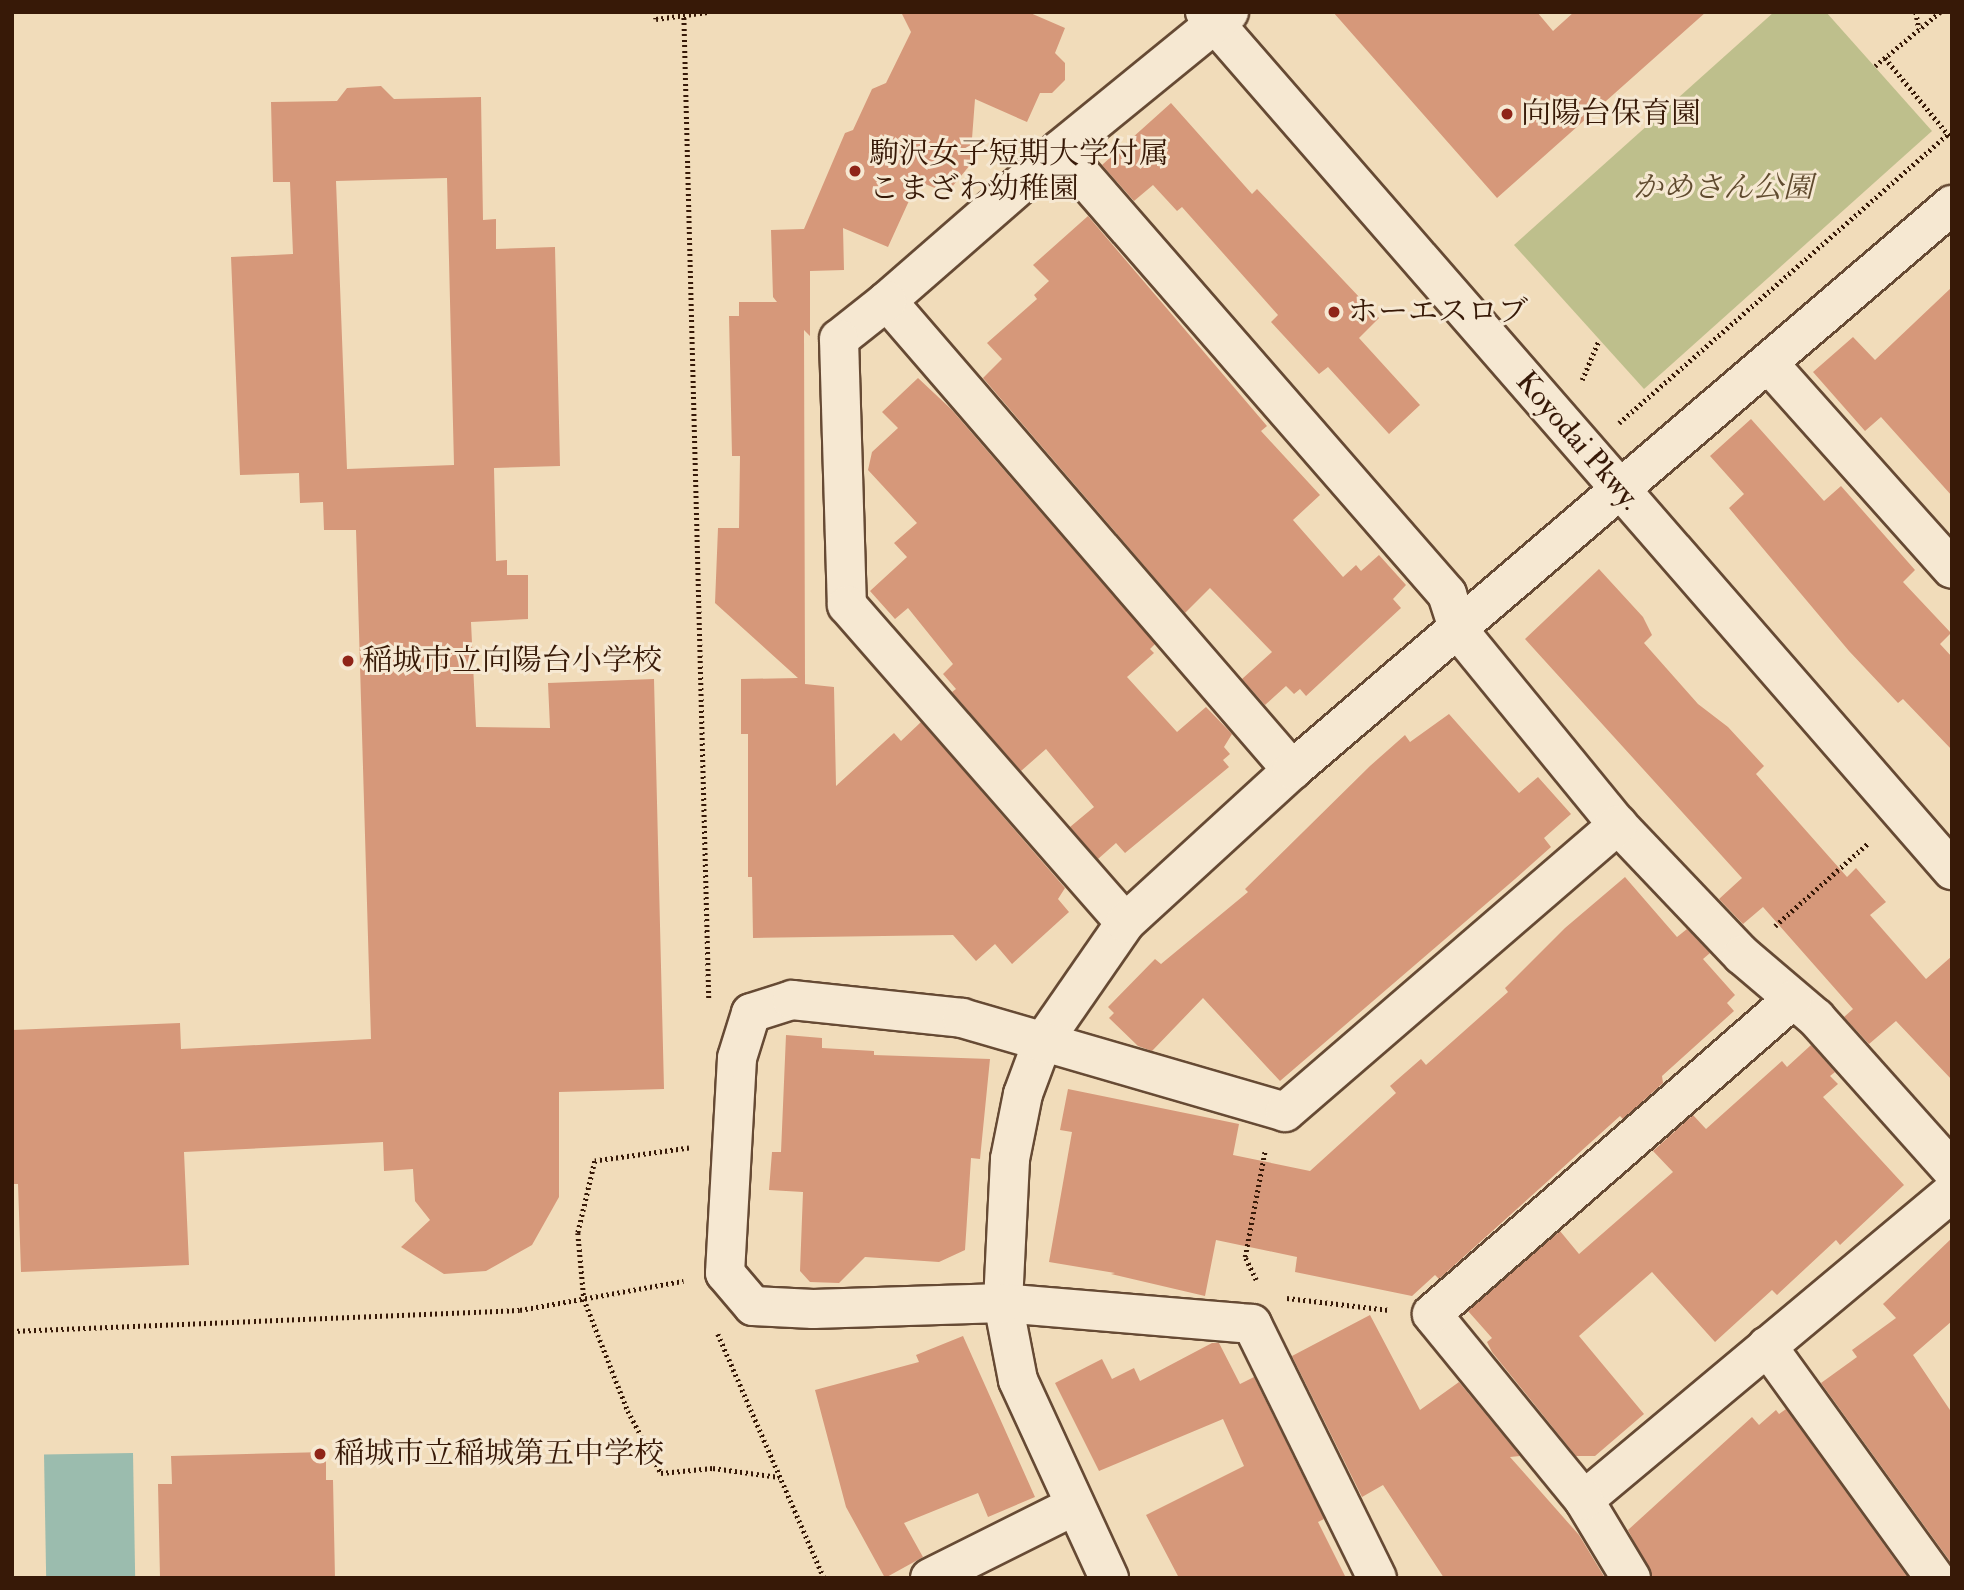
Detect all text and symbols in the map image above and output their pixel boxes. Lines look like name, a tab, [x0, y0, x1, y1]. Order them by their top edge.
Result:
place label: 向陽台保育園	[1521, 96, 1701, 132]
marker: 向陽台保育園	[1499, 106, 1515, 122]
place label: 駒沢女子短期大学付属 こまざわ幼稚園	[869, 136, 1169, 206]
marker: 駒沢女子短期大学付属 こまざわ幼稚園	[847, 163, 863, 179]
park label: かめさん公園	[1633, 170, 1813, 206]
place label: ホーエスロブ	[1348, 294, 1528, 330]
marker: ホーエスロブ	[1326, 304, 1342, 320]
street label: Koyodai Pkwy.	[1508, 364, 1648, 518]
place label: 稲城市立向陽台小学校	[362, 643, 662, 679]
marker: 稲城市立向陽台小学校	[340, 653, 356, 669]
place label: 稲城市立稲城第五中学校	[334, 1436, 664, 1472]
marker: 稲城市立稲城第五中学校	[312, 1446, 328, 1462]

